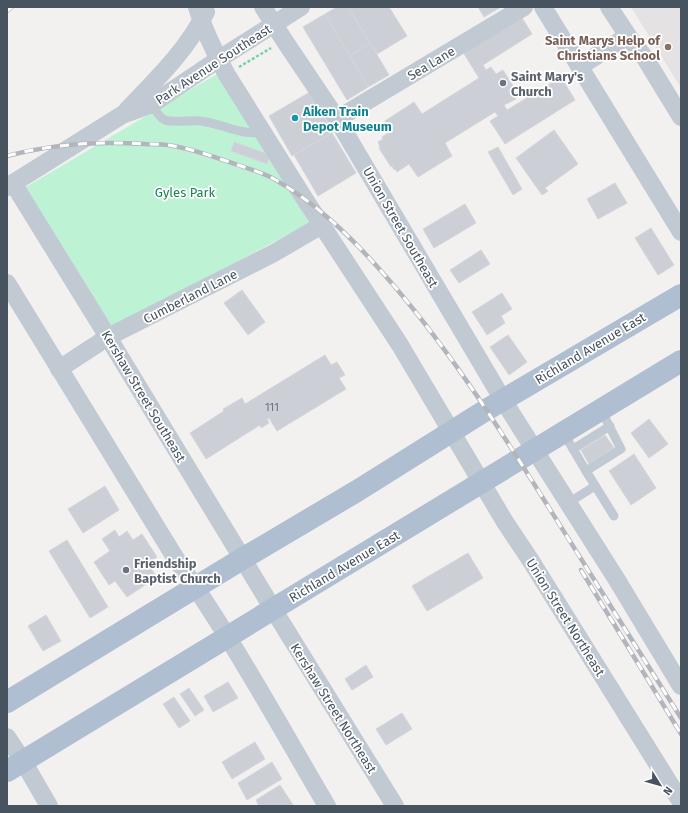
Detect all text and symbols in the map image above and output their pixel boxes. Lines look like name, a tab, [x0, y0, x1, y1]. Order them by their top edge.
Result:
street label: Park Avenue Southeast	[153, 21, 274, 107]
place label: Saint Marys Help of Christians School	[545, 33, 661, 63]
marker: Saint Marys Help of Christians School	[663, 42, 673, 52]
street label: Sea Lane	[405, 43, 458, 83]
place label: Saint Mary's Church	[511, 69, 584, 99]
marker: Saint Mary's Church	[498, 78, 508, 88]
place label: Aiken Train Depot Museum	[302, 104, 392, 134]
marker: Aiken Train Depot Museum	[290, 113, 300, 123]
street label: Union Street Southeast	[360, 164, 441, 290]
park label: Gyles Park	[155, 185, 216, 200]
street label: Cumberland Lane	[141, 266, 240, 327]
street label: Richland Avenue East	[532, 309, 648, 387]
street label: Kershaw Street Southeast	[98, 328, 189, 465]
house number: 111	[265, 401, 279, 414]
street label: Richland Avenue East	[286, 527, 402, 605]
place label: Friendship Baptist Church	[134, 556, 221, 586]
street label: Union Street Northeast	[523, 556, 608, 679]
marker: Friendship Baptist Church	[121, 565, 131, 575]
street label: Kershaw Street Northeast	[287, 641, 380, 776]
north arrow	[640, 765, 680, 805]
text: N	[660, 784, 675, 798]

